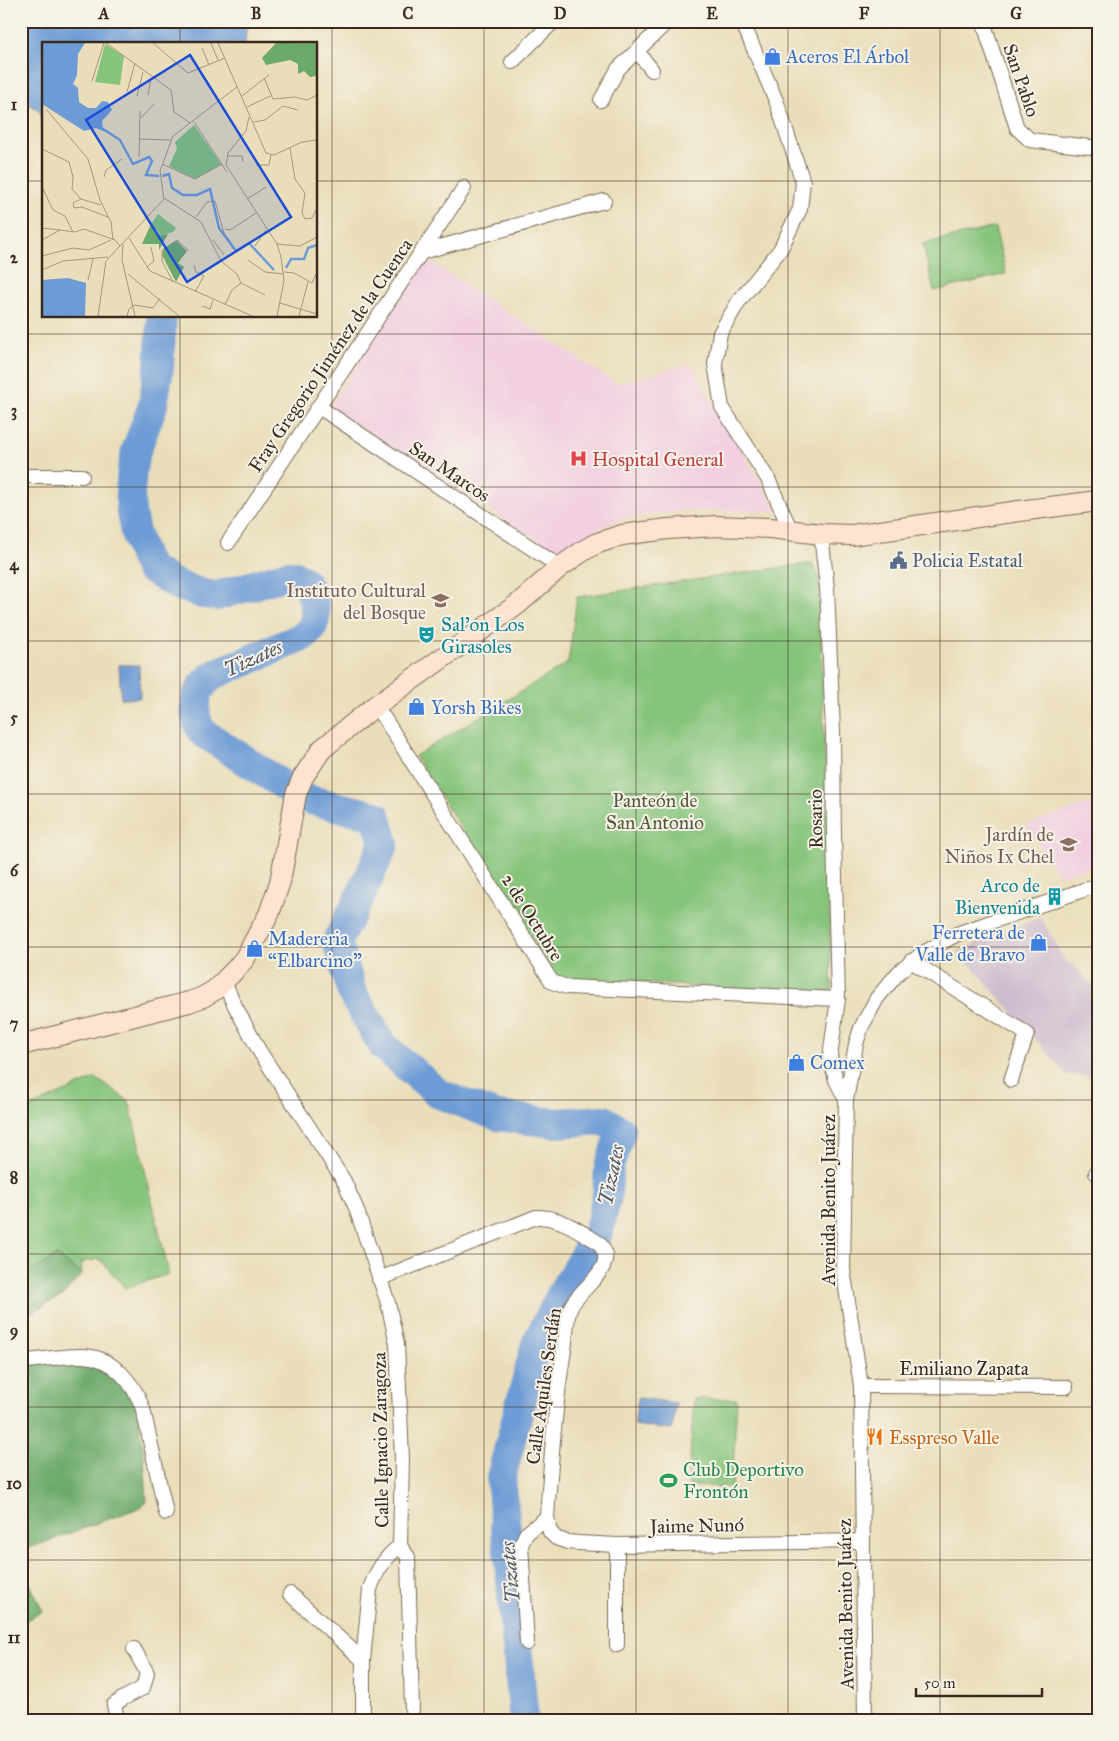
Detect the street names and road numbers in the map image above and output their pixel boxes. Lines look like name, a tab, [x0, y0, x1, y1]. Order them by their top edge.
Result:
street label: San Pablo	[998, 41, 1045, 120]
street label: Fray Gregorio Jiménez de la Cuenca	[243, 233, 419, 477]
street label: San Marcos	[405, 436, 495, 507]
street label: Rosario	[803, 789, 828, 849]
street label: 2 de Octubre	[497, 869, 568, 965]
street label: Avenida Benito Juárez	[817, 1114, 841, 1287]
street label: Calle Aquiles Serdán	[521, 1306, 567, 1466]
street label: Calle Ignacio Zaragoza	[367, 1351, 395, 1528]
street label: Emiliano Zapata	[899, 1357, 1030, 1380]
street label: Jaime Nunó	[648, 1513, 745, 1539]
street label: Avenida Benito Juárez	[833, 1518, 860, 1691]

